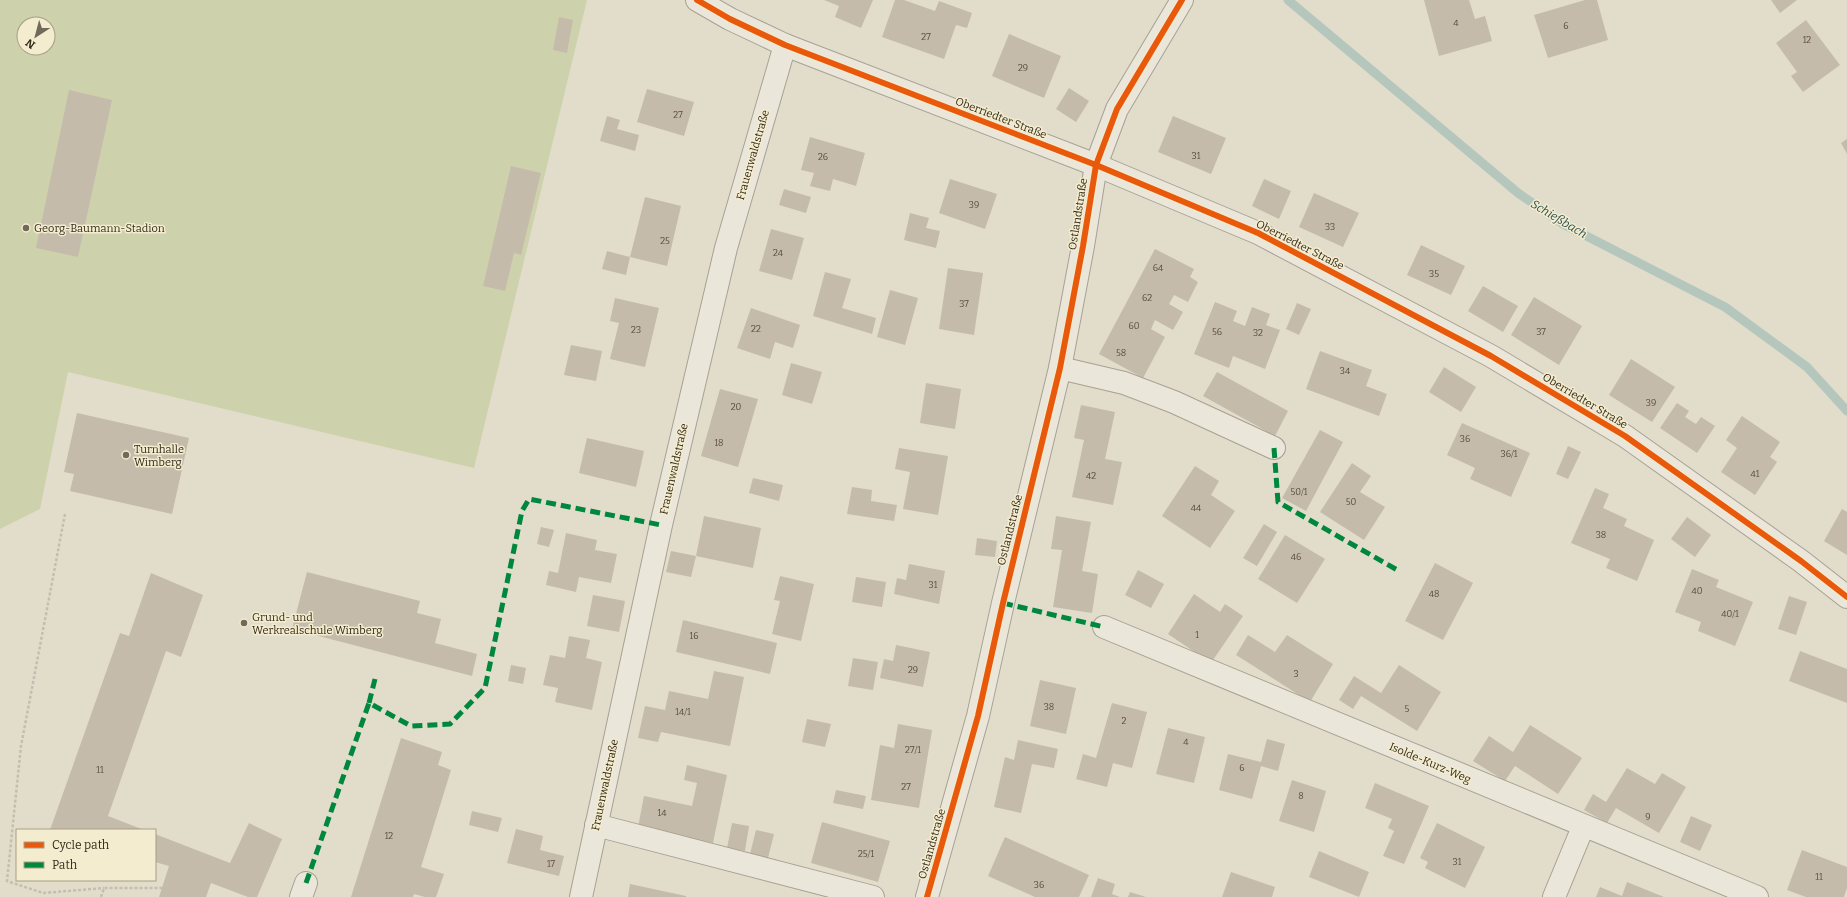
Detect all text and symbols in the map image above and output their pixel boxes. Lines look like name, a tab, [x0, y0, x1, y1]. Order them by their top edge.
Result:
north arrow	[16, 16, 56, 56]
house number: 4	[1453, 18, 1459, 28]
house number: 6	[1563, 21, 1569, 31]
house number: 27	[921, 32, 931, 42]
house number: 12	[1803, 35, 1811, 45]
text: N	[23, 36, 38, 51]
house number: 29	[1018, 63, 1028, 73]
street label: Oberriedter Straße	[954, 95, 1048, 141]
street label: Frauenwaldstraße	[734, 108, 772, 202]
house number: 27	[673, 110, 683, 120]
house number: 31	[1192, 151, 1201, 161]
house number: 26	[818, 152, 828, 162]
street label: Ostlandstraße	[1066, 177, 1090, 251]
water label: Schießbach	[1528, 197, 1590, 241]
house number: 39	[969, 200, 979, 210]
street label: Oberriedter Straße	[1254, 217, 1346, 273]
place label: Georg-Baumann-Stadion	[34, 222, 165, 235]
house number: 33	[1325, 222, 1335, 232]
marker: Georg-Baumann-Stadion	[21, 223, 31, 233]
house number: 25	[660, 236, 670, 246]
house number: 24	[773, 248, 784, 258]
house number: 64	[1153, 263, 1164, 273]
house number: 35	[1429, 269, 1439, 279]
house number: 62	[1142, 293, 1152, 303]
house number: 37	[959, 299, 969, 309]
house number: 60	[1128, 321, 1140, 331]
house number: 22	[751, 324, 761, 334]
house number: 23	[631, 325, 641, 335]
house number: 56	[1212, 327, 1222, 337]
house number: 37	[1536, 327, 1546, 337]
house number: 32	[1253, 328, 1263, 338]
house number: 58	[1116, 348, 1126, 358]
house number: 34	[1340, 366, 1351, 376]
street label: Oberriedter Straße	[1540, 371, 1630, 431]
house number: 39	[1646, 398, 1656, 408]
house number: 20	[731, 402, 742, 412]
street label: Frauenwaldstraße	[657, 422, 691, 516]
house number: 36	[1460, 434, 1470, 444]
house number: 18	[714, 438, 724, 448]
place label: Turnhalle Wimberg	[134, 443, 184, 469]
house number: 36/1	[1501, 449, 1518, 459]
marker: Turnhalle Wimberg	[121, 450, 131, 460]
house number: 41	[1751, 469, 1760, 479]
house number: 42	[1086, 471, 1096, 481]
house number: 50/1	[1290, 487, 1308, 497]
street label: Ostlandstraße	[995, 493, 1025, 567]
house number: 50	[1346, 497, 1357, 507]
house number: 44	[1191, 503, 1202, 513]
house number: 38	[1596, 530, 1606, 540]
house number: 46	[1291, 552, 1301, 562]
house number: 31	[929, 580, 938, 590]
house number: 40	[1691, 586, 1703, 596]
house number: 48	[1429, 589, 1439, 599]
house number: 40/1	[1721, 609, 1739, 619]
place label: Grund- und Werkrealschule Wimberg	[252, 611, 382, 637]
marker: Grund- und Werkrealschule Wimberg	[239, 618, 249, 628]
house number: 1	[1195, 630, 1199, 640]
house number: 16	[690, 631, 698, 641]
house number: 29	[908, 665, 918, 675]
house number: 3	[1293, 669, 1299, 679]
house number: 38	[1044, 702, 1054, 712]
house number: 5	[1405, 704, 1410, 714]
house number: 14/1	[675, 707, 691, 717]
house number: 2	[1122, 716, 1127, 726]
house number: 4	[1183, 737, 1189, 747]
street label: Frauenwaldstraße	[589, 738, 621, 832]
street label: Isolde-Kurz-Weg	[1387, 740, 1473, 786]
house number: 27/1	[905, 745, 921, 755]
house number: 6	[1239, 763, 1245, 773]
house number: 11	[96, 765, 104, 775]
house number: 27	[901, 782, 911, 792]
house number: 8	[1298, 791, 1304, 801]
street label: Ostlandstraße	[916, 807, 948, 881]
house number: 14	[658, 808, 667, 818]
house number: 9	[1645, 812, 1651, 822]
legend	[16, 829, 156, 881]
house number: 12	[385, 831, 393, 841]
text: Cycle path	[52, 838, 110, 852]
house number: 25/1	[858, 849, 874, 859]
house number: 31	[1453, 857, 1462, 867]
text: Path	[52, 858, 78, 872]
house number: 17	[547, 859, 556, 869]
house number: 11	[1815, 872, 1823, 882]
house number: 36	[1034, 880, 1044, 890]

